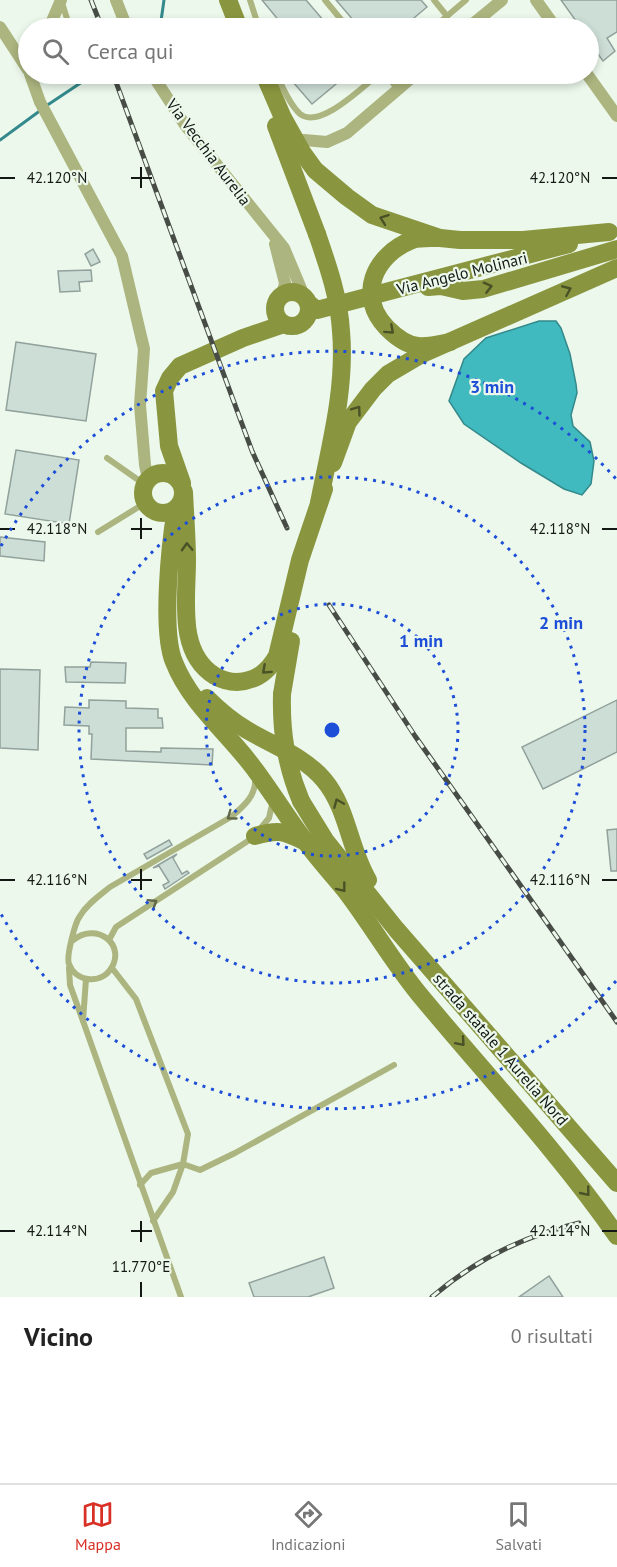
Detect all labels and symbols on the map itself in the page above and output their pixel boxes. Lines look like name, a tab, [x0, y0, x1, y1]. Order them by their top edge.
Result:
street label: Via Vecchia Aurelia	[162, 94, 256, 209]
text: 42.120°N	[27, 168, 87, 187]
text: 42.120°N	[530, 168, 590, 187]
one-way arrow	[380, 214, 391, 226]
street label: Via Angelo Molinari	[394, 247, 529, 299]
one-way arrow	[483, 282, 493, 295]
one-way arrow	[561, 286, 572, 298]
one-way arrow	[383, 323, 394, 334]
text: 3 min	[470, 375, 514, 398]
one-way arrow	[349, 406, 360, 417]
text: 42.118°N	[27, 519, 87, 538]
text: 42.118°N	[530, 519, 590, 538]
one-way arrow	[180, 542, 193, 551]
text: 2 min	[539, 611, 583, 634]
text: 1 min	[399, 629, 443, 652]
one-way arrow	[262, 663, 272, 674]
centre of rings	[322, 720, 342, 740]
one-way arrow	[333, 798, 345, 809]
one-way arrow	[227, 809, 238, 820]
text: 42.116°N	[27, 870, 87, 889]
text: 42.116°N	[530, 870, 590, 889]
one-way arrow	[335, 881, 346, 892]
one-way arrow	[147, 899, 157, 911]
street label: strada statale 1 Aurelia Nord	[429, 969, 573, 1129]
one-way arrow	[453, 1035, 464, 1046]
one-way arrow	[578, 1185, 589, 1196]
text: 42.114°N	[27, 1221, 87, 1240]
text: 42.114°N	[530, 1221, 590, 1240]
text: 11.770°E	[112, 1257, 170, 1276]

